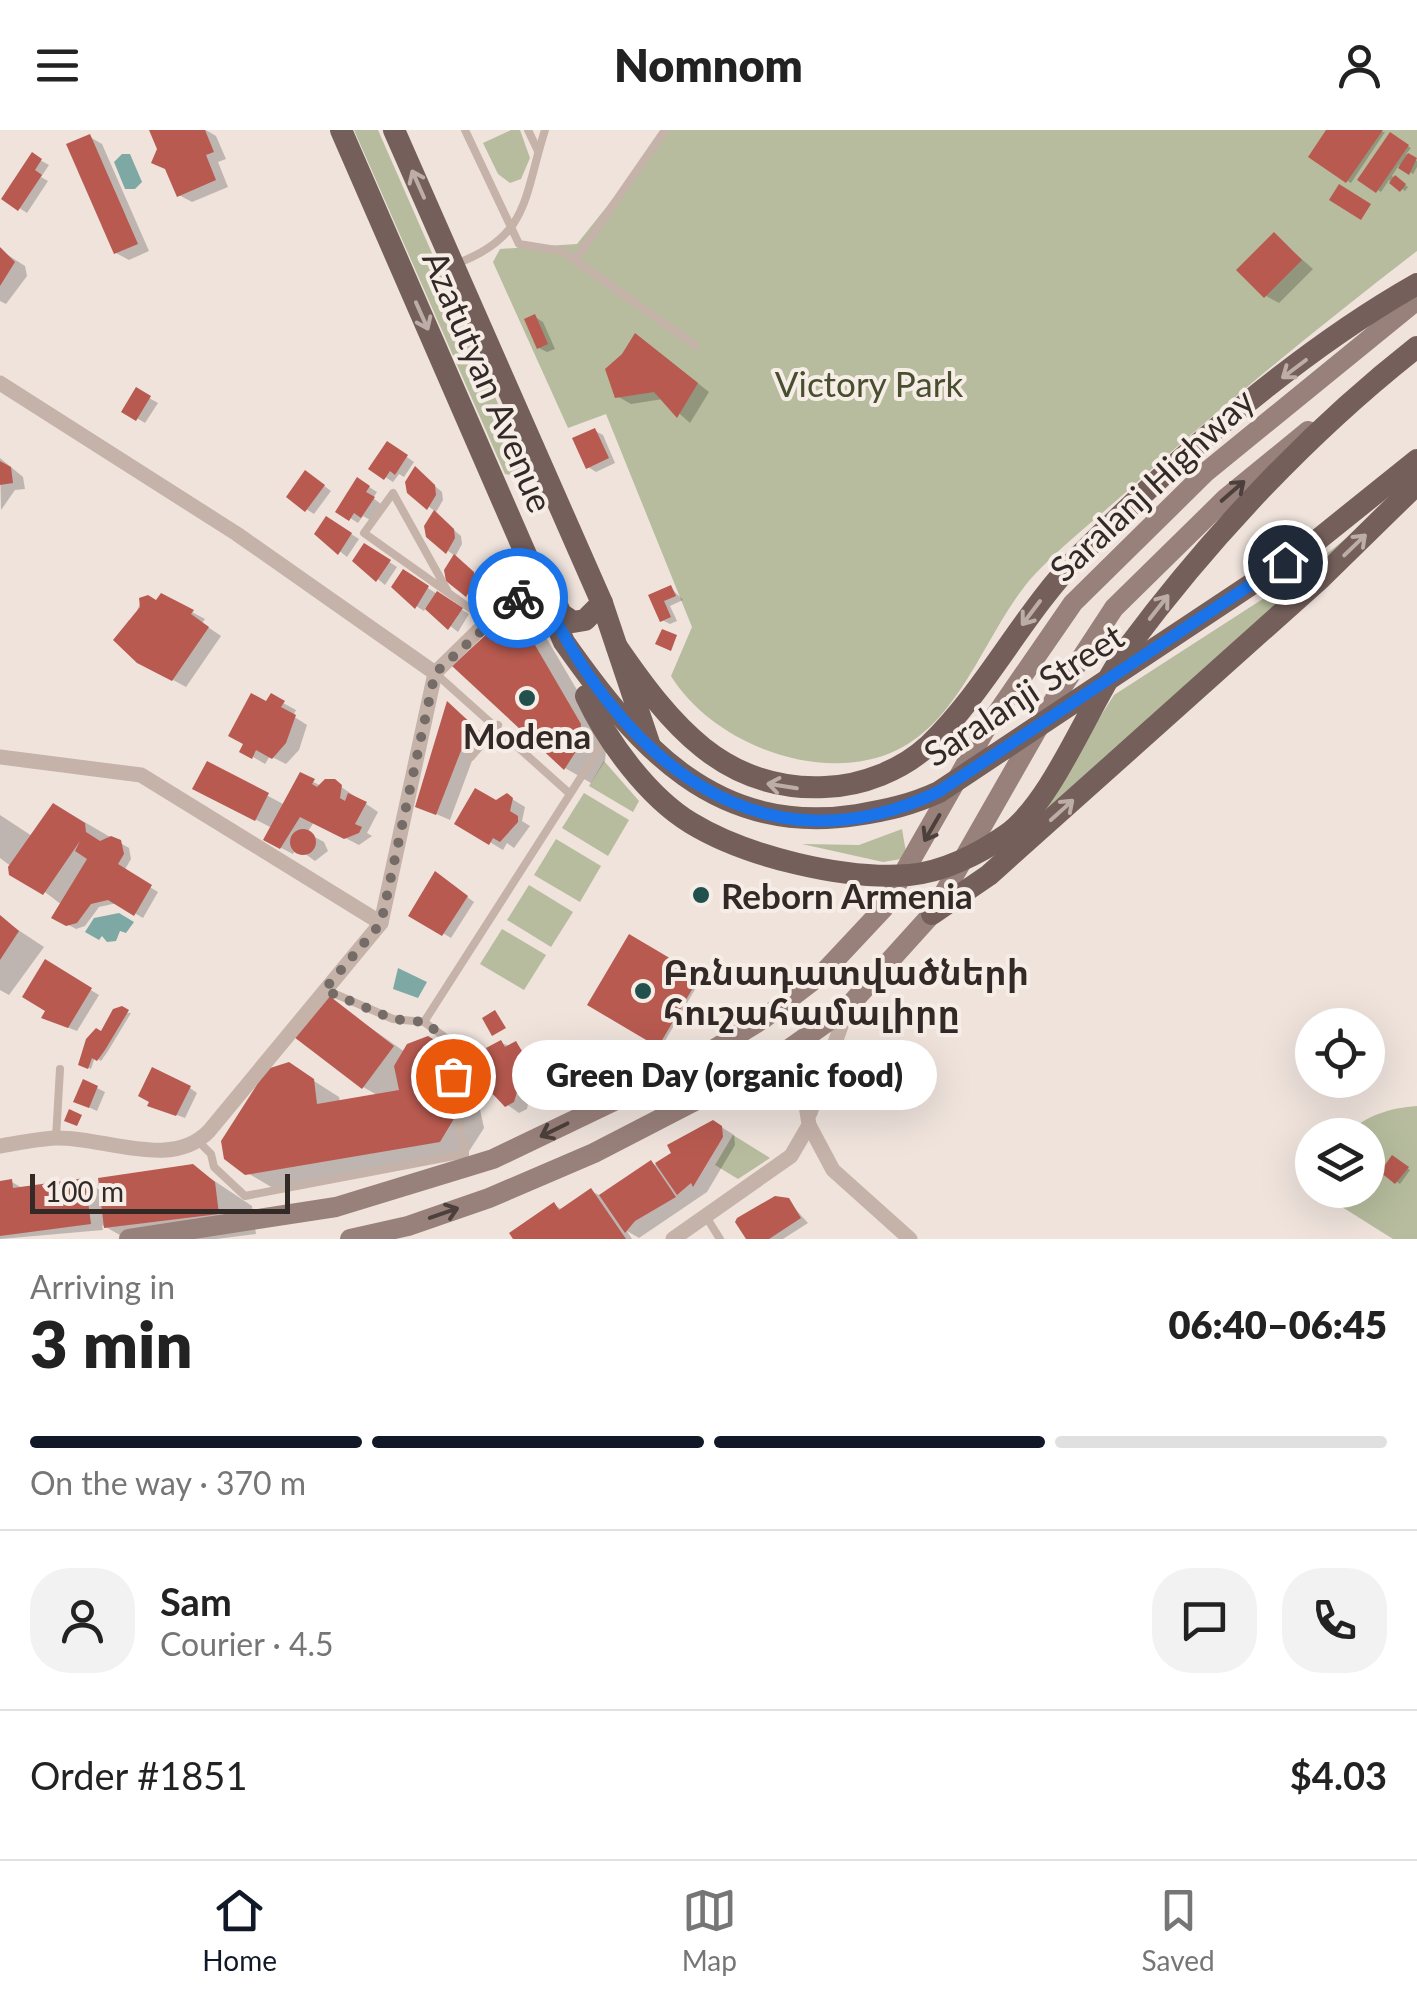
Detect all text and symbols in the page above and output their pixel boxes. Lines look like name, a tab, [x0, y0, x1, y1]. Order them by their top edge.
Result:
icon: menu	[30, 38, 85, 93]
text: Nomnom	[614, 38, 803, 92]
icon: person	[1332, 38, 1387, 93]
one-way arrow	[408, 169, 426, 200]
street label: Azatutyan Avenue	[415, 244, 563, 518]
one-way arrow	[414, 300, 432, 331]
one-way arrow	[1281, 359, 1308, 380]
park label: Victory Park	[775, 362, 963, 404]
street label: Saralanj Highway	[1040, 379, 1262, 589]
one-way arrow	[1220, 481, 1246, 503]
pin	[1243, 520, 1328, 605]
one-way arrow	[1343, 533, 1367, 557]
icon: home	[1258, 535, 1313, 590]
courier	[468, 548, 568, 648]
icon: bike	[491, 571, 546, 626]
one-way arrow	[1148, 595, 1170, 621]
one-way arrow	[1020, 599, 1041, 626]
street label: Saralanji Street	[915, 614, 1131, 774]
marker: Modena	[516, 687, 538, 709]
place label: Modena	[463, 714, 591, 756]
one-way arrow	[766, 776, 798, 795]
one-way arrow	[1049, 798, 1074, 821]
one-way arrow	[922, 813, 942, 842]
place label: Reborn Armenia	[721, 874, 973, 916]
marker: Reborn Armenia	[690, 884, 712, 906]
place label: Բռնադատվածների հուշահամալիրը	[663, 950, 1029, 1033]
marker: Բռնադատվածների հուշահամալիրը	[632, 980, 654, 1002]
map controls	[1295, 1008, 1385, 1208]
button: locate	[1295, 1008, 1385, 1098]
pin	[411, 1034, 496, 1119]
callout: Green Day (organic food)	[513, 1041, 938, 1111]
icon: bag	[426, 1049, 481, 1104]
text: Green Day (organic food)	[546, 1055, 903, 1094]
button: layers	[1295, 1118, 1385, 1208]
one-way arrow	[539, 1121, 569, 1140]
scale bar	[30, 1169, 290, 1214]
text: 100 m	[45, 1174, 124, 1208]
one-way arrow	[427, 1203, 459, 1221]
text: Arriving in	[30, 1267, 175, 1306]
text: 06:40–06:45	[1168, 1301, 1387, 1347]
text: 3 min	[30, 1304, 192, 1382]
text: On the way · 370 m	[30, 1463, 306, 1502]
button: person	[30, 1568, 135, 1673]
button: chat	[1152, 1568, 1257, 1673]
button: phone	[1282, 1568, 1387, 1673]
text: Sam	[160, 1578, 232, 1624]
text: Courier · 4.5	[160, 1624, 334, 1663]
text: Order #1851	[30, 1752, 247, 1798]
text: $4.03	[1290, 1752, 1387, 1798]
tab: Home	[202, 1883, 277, 1977]
tab: Map	[682, 1883, 737, 1977]
tab: Saved	[1142, 1883, 1215, 1977]

